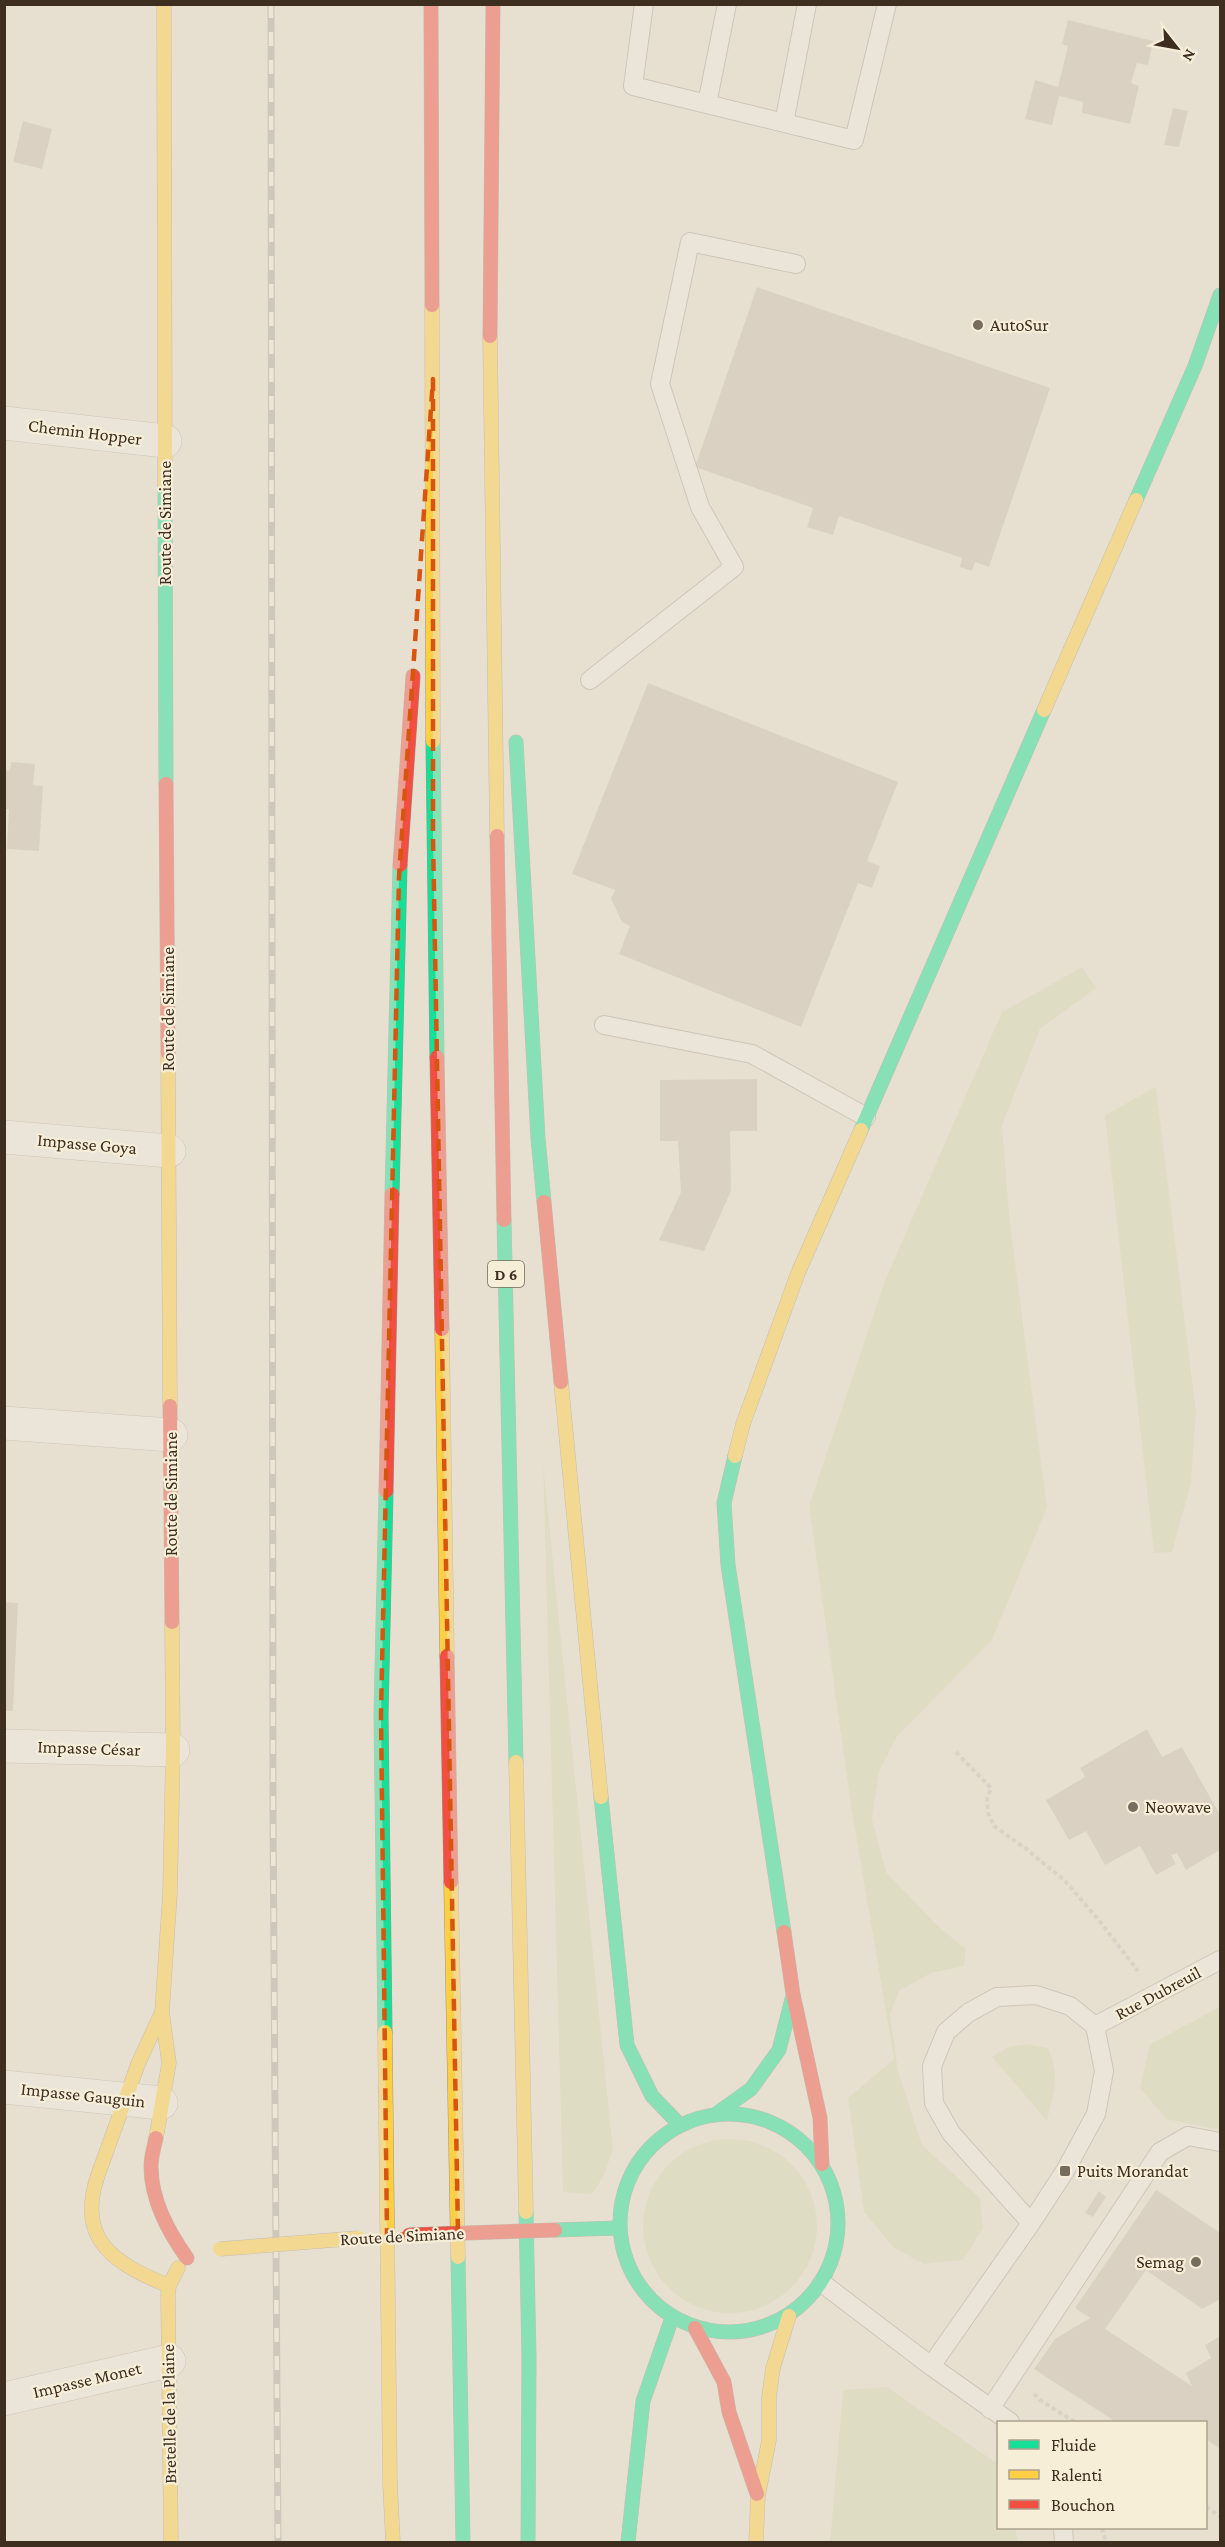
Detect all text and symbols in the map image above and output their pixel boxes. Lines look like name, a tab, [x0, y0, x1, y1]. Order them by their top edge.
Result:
north arrow	[1147, 18, 1207, 78]
text: N	[1179, 46, 1200, 65]
place label: AutoSur	[990, 315, 1049, 335]
marker: AutoSur	[971, 318, 985, 332]
street label: Chemin Hopper	[27, 415, 144, 449]
street label: Route de Simiane	[155, 461, 175, 585]
street label: Route de Simiane	[158, 947, 178, 1071]
street label: Impasse Goya	[36, 1130, 138, 1158]
road number: D 6	[488, 1261, 524, 1287]
street label: Route de Simiane	[161, 1432, 181, 1556]
street label: Impasse César	[37, 1736, 142, 1760]
place label: Neowave	[1145, 1797, 1211, 1817]
marker: Neowave	[1126, 1800, 1140, 1814]
street label: Rue Dubreuil	[1112, 1962, 1205, 2024]
street label: Impasse Gauguin	[20, 2079, 147, 2112]
place label: Puits Morandat	[1077, 2161, 1189, 2181]
marker: Puits Morandat	[1058, 2164, 1072, 2178]
street label: Route de Simiane	[339, 2223, 465, 2249]
place label: Semag	[1136, 2252, 1184, 2272]
marker: Semag	[1189, 2255, 1203, 2269]
street label: Bretelle de la Plaine	[158, 2344, 180, 2484]
street label: Impasse Monet	[31, 2358, 144, 2402]
legend	[997, 2421, 1207, 2529]
text: Fluide	[1051, 2435, 1096, 2455]
text: Ralenti	[1051, 2465, 1102, 2485]
text: Bouchon	[1051, 2495, 1115, 2515]

